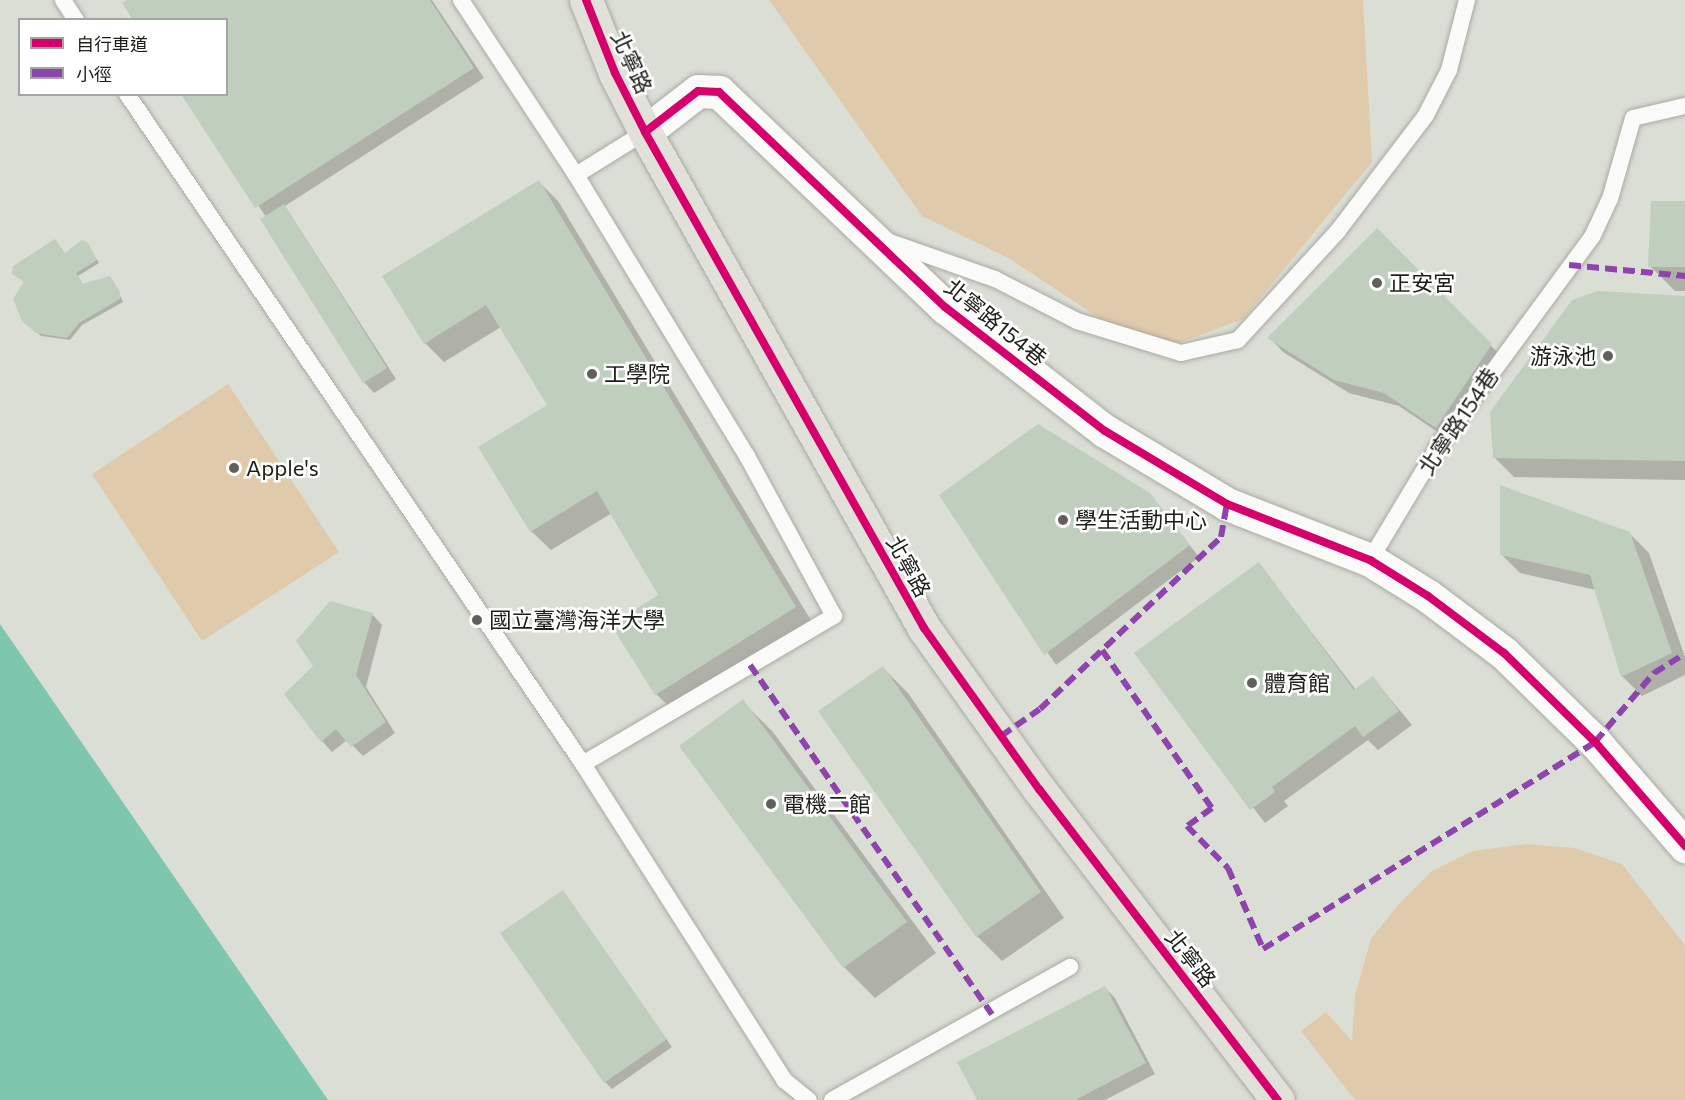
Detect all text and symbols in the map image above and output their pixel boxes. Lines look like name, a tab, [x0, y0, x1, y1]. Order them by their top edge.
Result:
legend	[18, 18, 228, 96]
street label: 北寧路	[606, 27, 658, 97]
text: 自行車道	[76, 33, 148, 55]
text: 小徑	[76, 63, 112, 85]
place label: 正安宮	[1389, 270, 1455, 296]
street label: 北寧路154巷	[940, 273, 1052, 371]
marker: 正安宮	[1370, 276, 1384, 290]
place label: 游泳池	[1530, 343, 1596, 369]
marker: 游泳池	[1601, 349, 1615, 363]
place label: 工學院	[604, 361, 670, 387]
street label: 北寧路154巷	[1413, 363, 1503, 479]
marker: 工學院	[585, 367, 599, 381]
place label: Apple's	[246, 455, 319, 481]
marker: Apple's	[227, 461, 241, 475]
place label: 學生活動中心	[1075, 507, 1207, 533]
marker: 學生活動中心	[1056, 513, 1070, 527]
street label: 北寧路	[881, 531, 937, 601]
place label: 國立臺灣海洋大學	[489, 607, 665, 633]
marker: 國立臺灣海洋大學	[470, 613, 484, 627]
place label: 體育館	[1264, 670, 1330, 696]
marker: 體育館	[1245, 676, 1259, 690]
place label: 電機二館	[783, 791, 871, 817]
marker: 電機二館	[764, 797, 778, 811]
street label: 北寧路	[1160, 924, 1222, 992]

